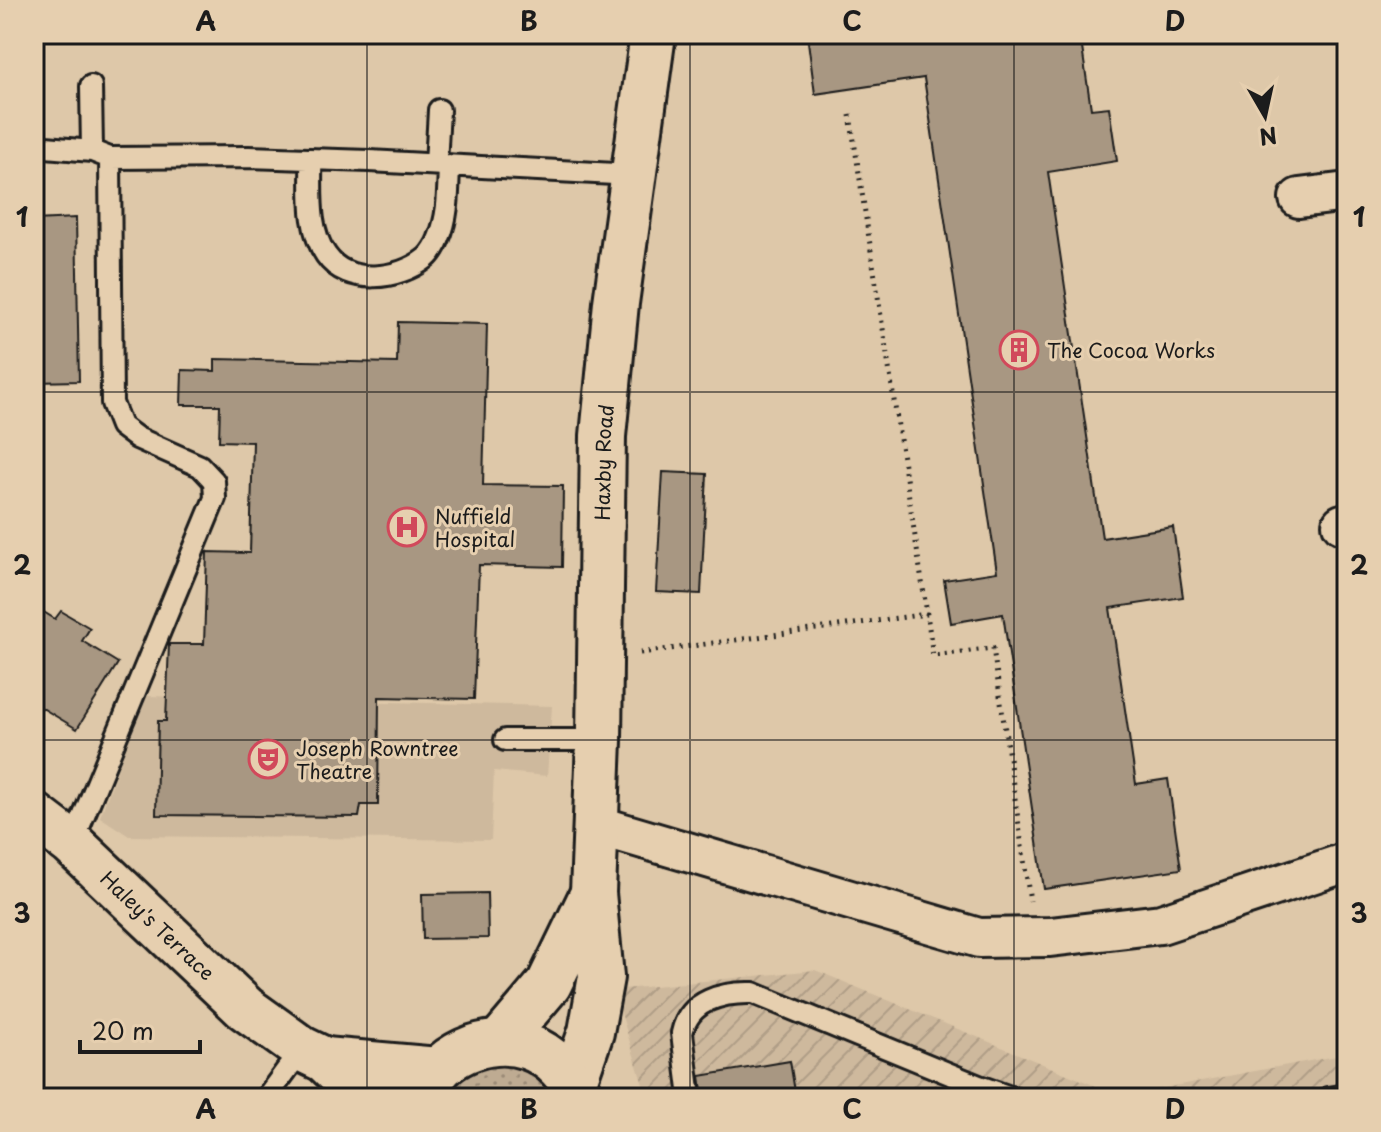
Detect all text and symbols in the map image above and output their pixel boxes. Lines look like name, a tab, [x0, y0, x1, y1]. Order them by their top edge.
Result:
text: A	[196, 1, 216, 40]
text: B	[520, 1, 538, 40]
text: C	[842, 1, 862, 40]
text: D	[1165, 1, 1185, 40]
north arrow	[1225, 76, 1305, 156]
text: N	[1257, 120, 1280, 155]
text: 1	[16, 197, 28, 236]
text: 1	[1353, 197, 1365, 236]
building icon: The Cocoa Works	[998, 329, 1040, 371]
place label: The Cocoa Works	[1047, 335, 1215, 365]
street label: Haxby Road	[587, 403, 621, 521]
place label: Nuffield Hospital	[435, 501, 515, 554]
hospital icon: Nuffield Hospital	[386, 506, 428, 548]
text: 2	[13, 545, 31, 584]
text: 2	[1350, 545, 1368, 584]
place label: Joseph Rowntree Theatre	[296, 733, 458, 786]
theatre icon: Joseph Rowntree Theatre	[247, 738, 289, 780]
street label: Haley's Terrace	[94, 864, 222, 987]
text: 3	[13, 893, 31, 932]
text: 3	[1350, 893, 1368, 932]
scale bar	[80, 1004, 200, 1054]
text: 20 m	[92, 1012, 154, 1048]
text: A	[196, 1089, 216, 1128]
text: B	[520, 1089, 538, 1128]
text: C	[842, 1089, 862, 1128]
text: D	[1165, 1089, 1185, 1128]

